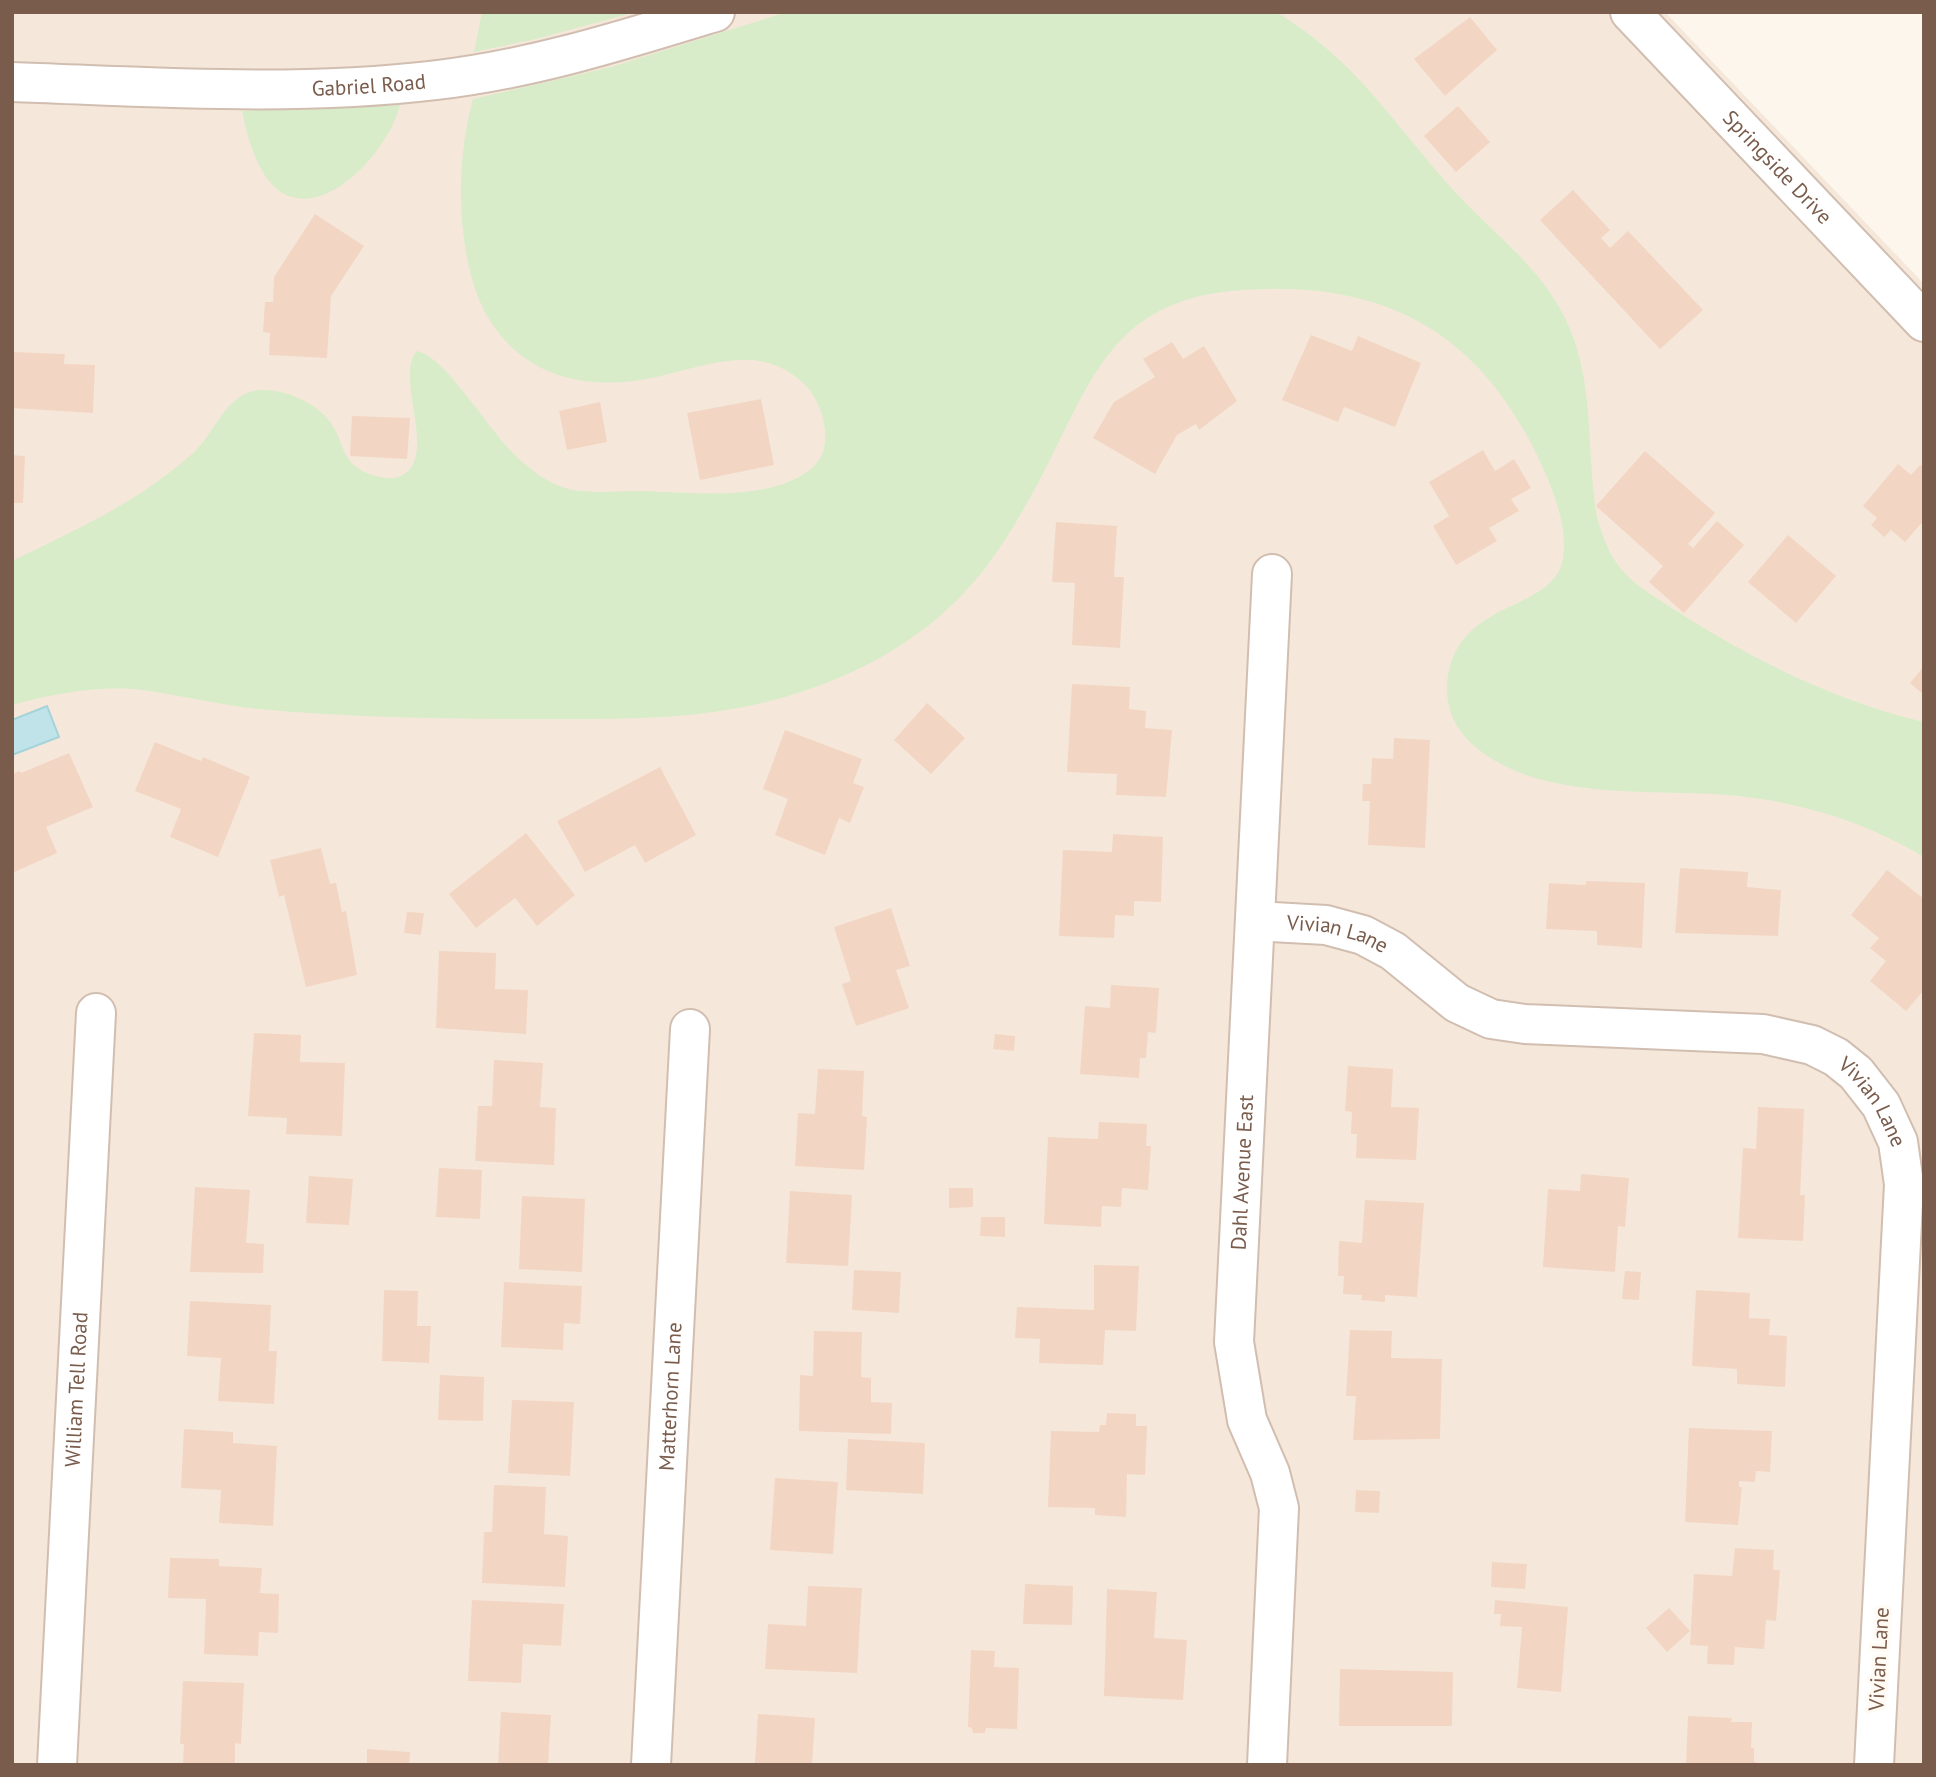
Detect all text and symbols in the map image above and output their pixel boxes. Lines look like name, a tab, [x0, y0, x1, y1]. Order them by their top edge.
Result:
street label: Gabriel Road	[311, 67, 427, 102]
street label: Springside Drive	[1717, 104, 1838, 230]
street label: Vivian Lane	[1285, 909, 1393, 959]
street label: Vivian Lane	[1833, 1050, 1912, 1151]
street label: Dahl Avenue East	[1225, 1094, 1259, 1251]
street label: William Tell Road	[58, 1311, 93, 1468]
street label: Matterhorn Lane	[653, 1321, 687, 1472]
street label: Vivian Lane	[1862, 1606, 1895, 1713]

